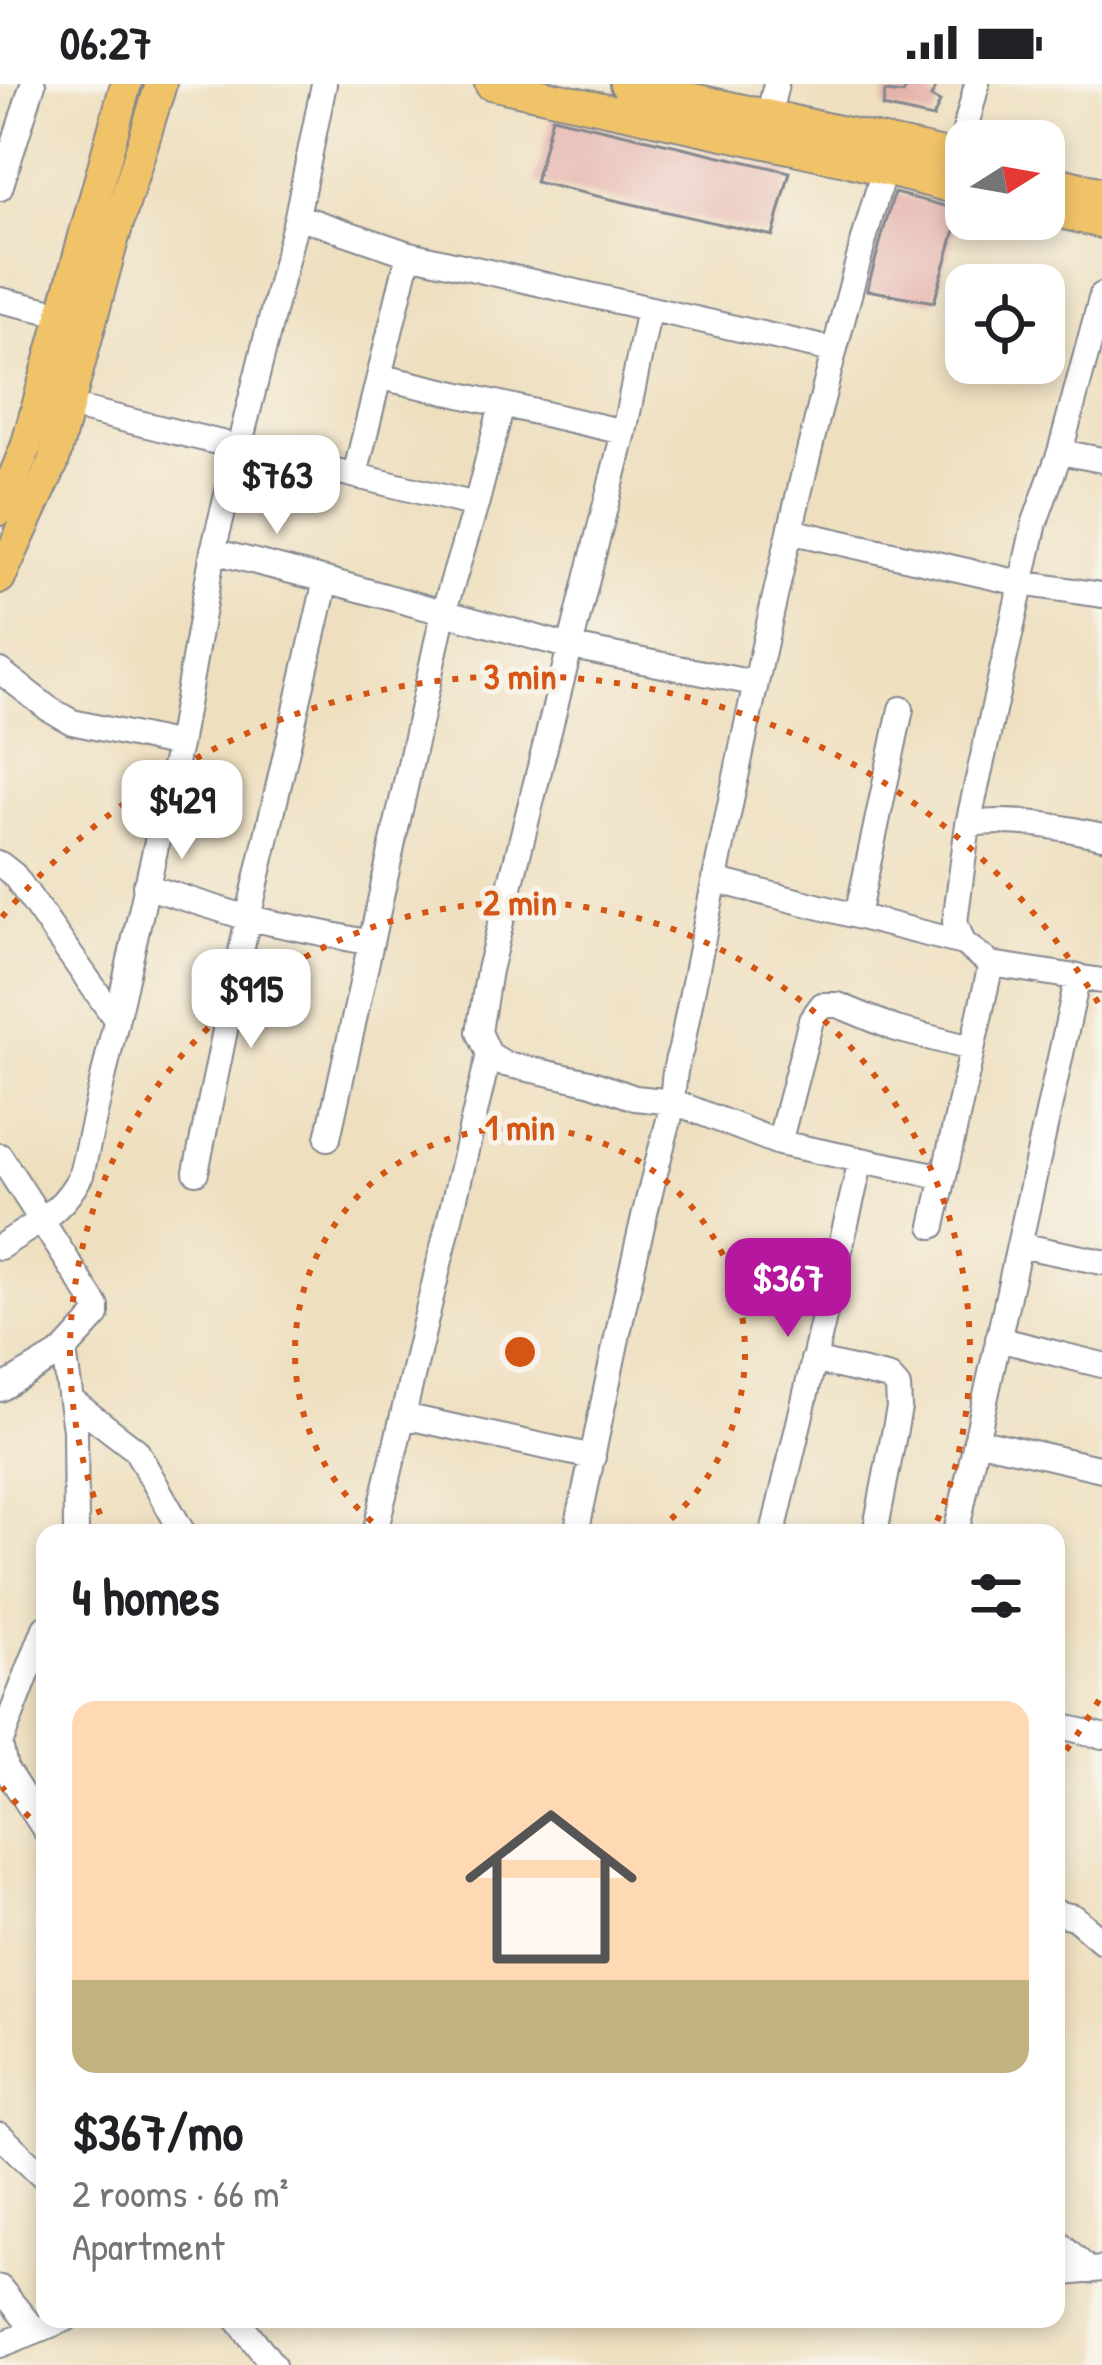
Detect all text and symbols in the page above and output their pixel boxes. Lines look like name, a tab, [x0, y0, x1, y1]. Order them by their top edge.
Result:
text: 06:27	[60, 12, 152, 73]
north arrow	[945, 120, 1065, 240]
map controls	[945, 120, 1065, 384]
button: locate	[945, 264, 1065, 384]
pin: $763	[206, 435, 348, 537]
text: $763	[241, 447, 313, 500]
text: 3 min	[483, 651, 557, 700]
pin: $429	[111, 760, 253, 862]
text: $429	[149, 772, 215, 825]
text: 2 min	[483, 877, 557, 926]
pin: $915	[180, 949, 322, 1051]
text: $915	[219, 961, 283, 1014]
text: 1 min	[485, 1102, 555, 1151]
pin: $367	[717, 1238, 859, 1340]
text: $367	[752, 1250, 824, 1303]
centre of rings	[499, 1331, 541, 1373]
text: 4 homes	[72, 1562, 219, 1631]
icon: filters	[963, 1563, 1029, 1629]
icon: home	[443, 1779, 659, 1995]
text: $367/mo	[72, 2097, 243, 2166]
text: 2 rooms · 66 m²	[72, 2166, 289, 2219]
text: Apartment	[72, 2219, 225, 2272]

